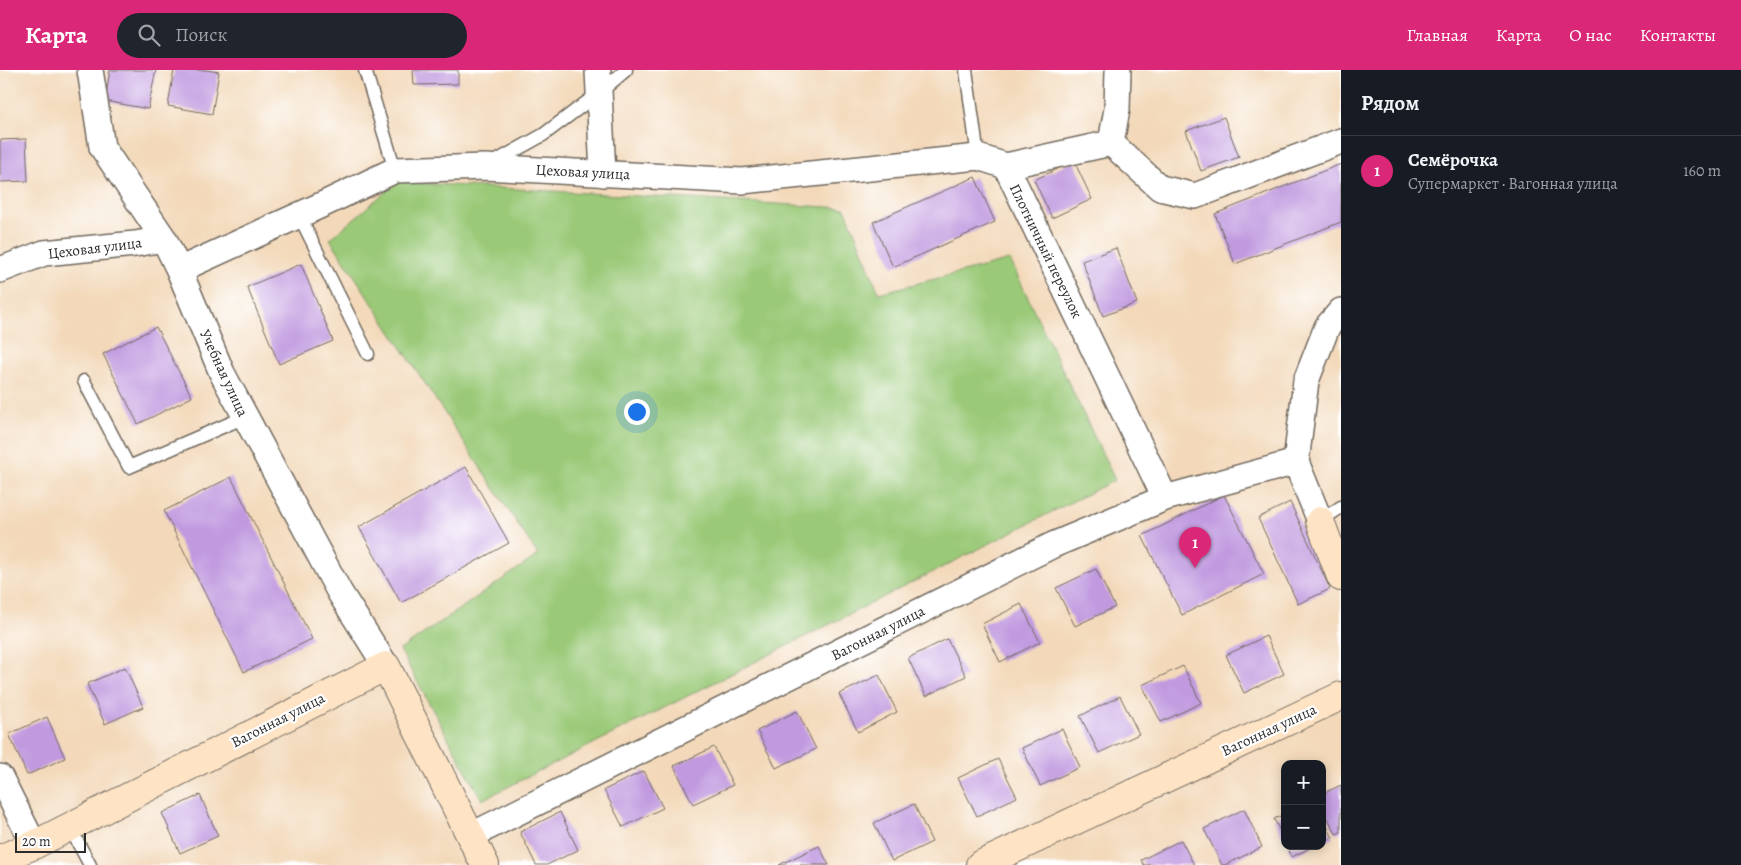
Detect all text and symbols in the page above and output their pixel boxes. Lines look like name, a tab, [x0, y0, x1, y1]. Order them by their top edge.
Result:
search box	[117, 13, 467, 58]
text: Карта	[25, 19, 87, 51]
icon: search	[135, 21, 163, 49]
text: Поиск	[175, 22, 227, 48]
text: Главная	[1407, 23, 1468, 47]
text: Карта	[1496, 23, 1541, 47]
text: О нас	[1569, 23, 1612, 47]
text: Контакты	[1640, 23, 1716, 47]
text: Рядом	[1361, 89, 1419, 117]
text: Семёрочка	[1408, 147, 1498, 173]
street label: Цеховая улица	[535, 160, 631, 184]
text: 1	[1374, 160, 1380, 182]
text: 160 m	[1683, 160, 1721, 182]
text: Супермаркет · Вагонная улица	[1408, 173, 1618, 195]
street label: Плотничный переулок	[1005, 180, 1087, 322]
street label: Цеховая улица	[47, 232, 143, 264]
street label: Учебная улица	[195, 326, 253, 420]
your location	[624, 399, 650, 425]
pin: 1	[1179, 527, 1211, 568]
street label: Вагонная улица	[828, 601, 928, 665]
street label: Вагонная улица	[228, 688, 328, 752]
street label: Вагонная улица	[1218, 699, 1320, 761]
map controls	[1281, 760, 1326, 850]
button: +	[1281, 760, 1326, 805]
button: −	[1281, 805, 1326, 850]
scale bar	[15, 830, 86, 853]
text: 20 m	[22, 832, 51, 851]

